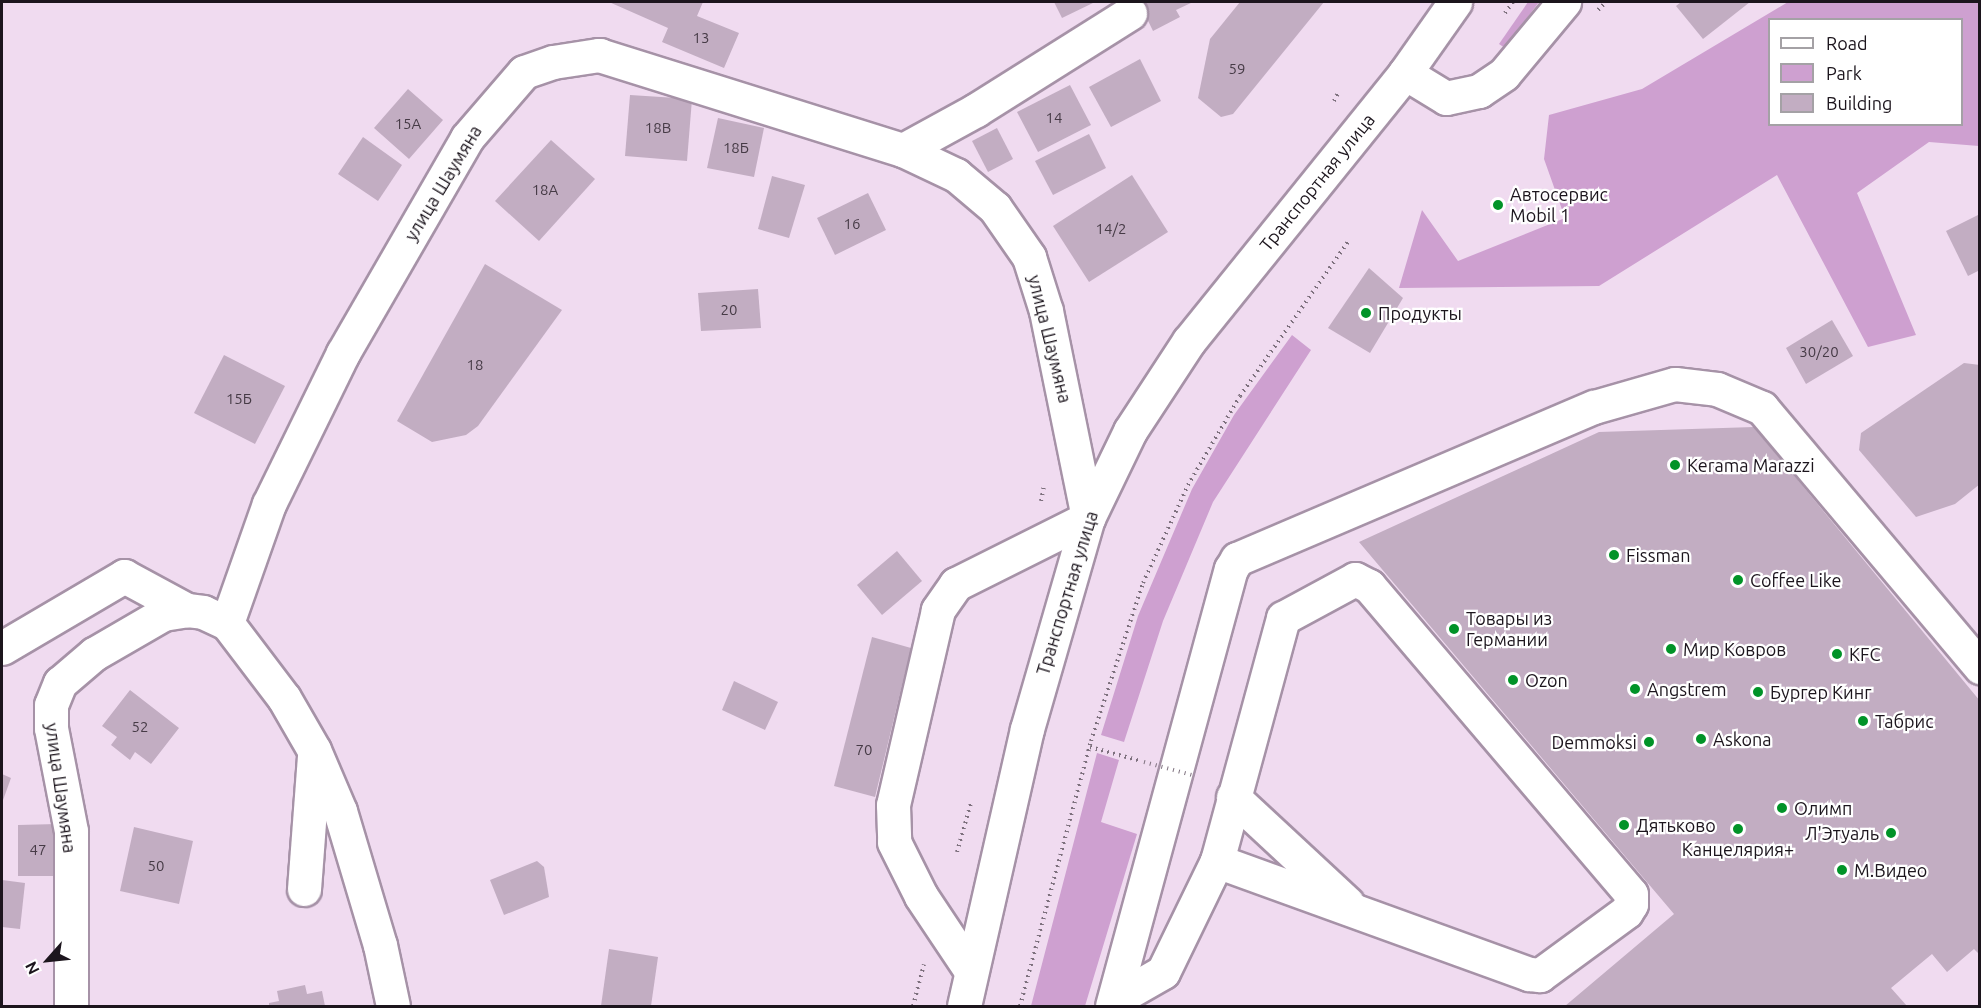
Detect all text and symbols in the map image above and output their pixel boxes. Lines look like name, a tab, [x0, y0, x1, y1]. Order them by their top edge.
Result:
legend	[1768, 18, 1963, 126]
house number: 13	[693, 29, 709, 47]
text: Road	[1826, 33, 1868, 53]
house number: 59	[1229, 60, 1245, 78]
text: Park	[1826, 63, 1862, 83]
text: Building	[1826, 93, 1892, 113]
house number: 14	[1046, 109, 1062, 127]
street label: Транспортная улица	[1255, 109, 1379, 255]
house number: 15А	[395, 115, 421, 133]
house number: 18В	[645, 119, 671, 137]
street label: улица Шаумяна	[400, 121, 486, 245]
house number: 18Б	[723, 139, 749, 157]
house number: 18А	[532, 181, 558, 199]
place label: Автосервис Mobil 1	[1510, 184, 1608, 226]
marker: Автосервис Mobil 1	[1491, 198, 1505, 212]
house number: 16	[844, 215, 860, 233]
house number: 14/2	[1096, 220, 1126, 238]
street label: улица Шаумяна	[1024, 273, 1076, 405]
house number: 20	[721, 301, 737, 319]
place label: Продукты	[1378, 302, 1462, 324]
marker: Продукты	[1359, 306, 1373, 320]
house number: 30/20	[1799, 343, 1839, 361]
house number: 18	[467, 356, 483, 374]
house number: 15Б	[226, 390, 252, 408]
place label: Kerama Marazzi	[1687, 454, 1815, 476]
marker: Kerama Marazzi	[1668, 458, 1682, 472]
street label: Транспортная улица	[1032, 508, 1102, 678]
place label: Fissman	[1626, 544, 1691, 566]
marker: Fissman	[1607, 548, 1621, 562]
place label: Coffee Like	[1750, 569, 1841, 591]
marker: Coffee Like	[1731, 573, 1745, 587]
place label: Товары из Германии	[1466, 608, 1552, 650]
marker: Товары из Германии	[1447, 622, 1461, 636]
place label: Мир Ковров	[1683, 638, 1786, 660]
marker: Мир Ковров	[1664, 642, 1678, 656]
place label: KFC	[1849, 643, 1880, 665]
marker: KFC	[1830, 647, 1844, 661]
place label: Ozon	[1525, 669, 1568, 691]
marker: Ozon	[1506, 673, 1520, 687]
place label: Angstrem	[1647, 678, 1726, 700]
place label: Бургер Кинг	[1770, 681, 1871, 703]
marker: Angstrem	[1628, 682, 1642, 696]
marker: Бургер Кинг	[1751, 685, 1765, 699]
place label: Табрис	[1875, 710, 1934, 732]
marker: Табрис	[1856, 714, 1870, 728]
house number: 52	[132, 718, 148, 736]
street label: улица Шаумяна	[41, 721, 81, 855]
place label: Askona	[1713, 728, 1772, 750]
place label: Demmoksi	[1551, 731, 1637, 753]
marker: Askona	[1694, 732, 1708, 746]
marker: Demmoksi	[1642, 735, 1656, 749]
house number: 70	[856, 741, 872, 759]
place label: Олимп	[1794, 797, 1852, 819]
marker: Олимп	[1775, 801, 1789, 815]
place label: Дятьково	[1636, 814, 1716, 836]
marker: Дятьково	[1617, 818, 1631, 832]
marker: Канцелярия+	[1731, 822, 1745, 836]
place label: Л'Этуаль	[1805, 822, 1879, 844]
marker: Л'Этуаль	[1884, 826, 1898, 840]
place label: Канцелярия+	[1682, 838, 1794, 860]
house number: 47	[30, 841, 46, 859]
house number: 50	[148, 857, 164, 875]
place label: М.Видео	[1854, 859, 1927, 881]
marker: М.Видео	[1835, 863, 1849, 877]
north arrow	[18, 930, 78, 990]
text: N	[21, 959, 43, 978]

